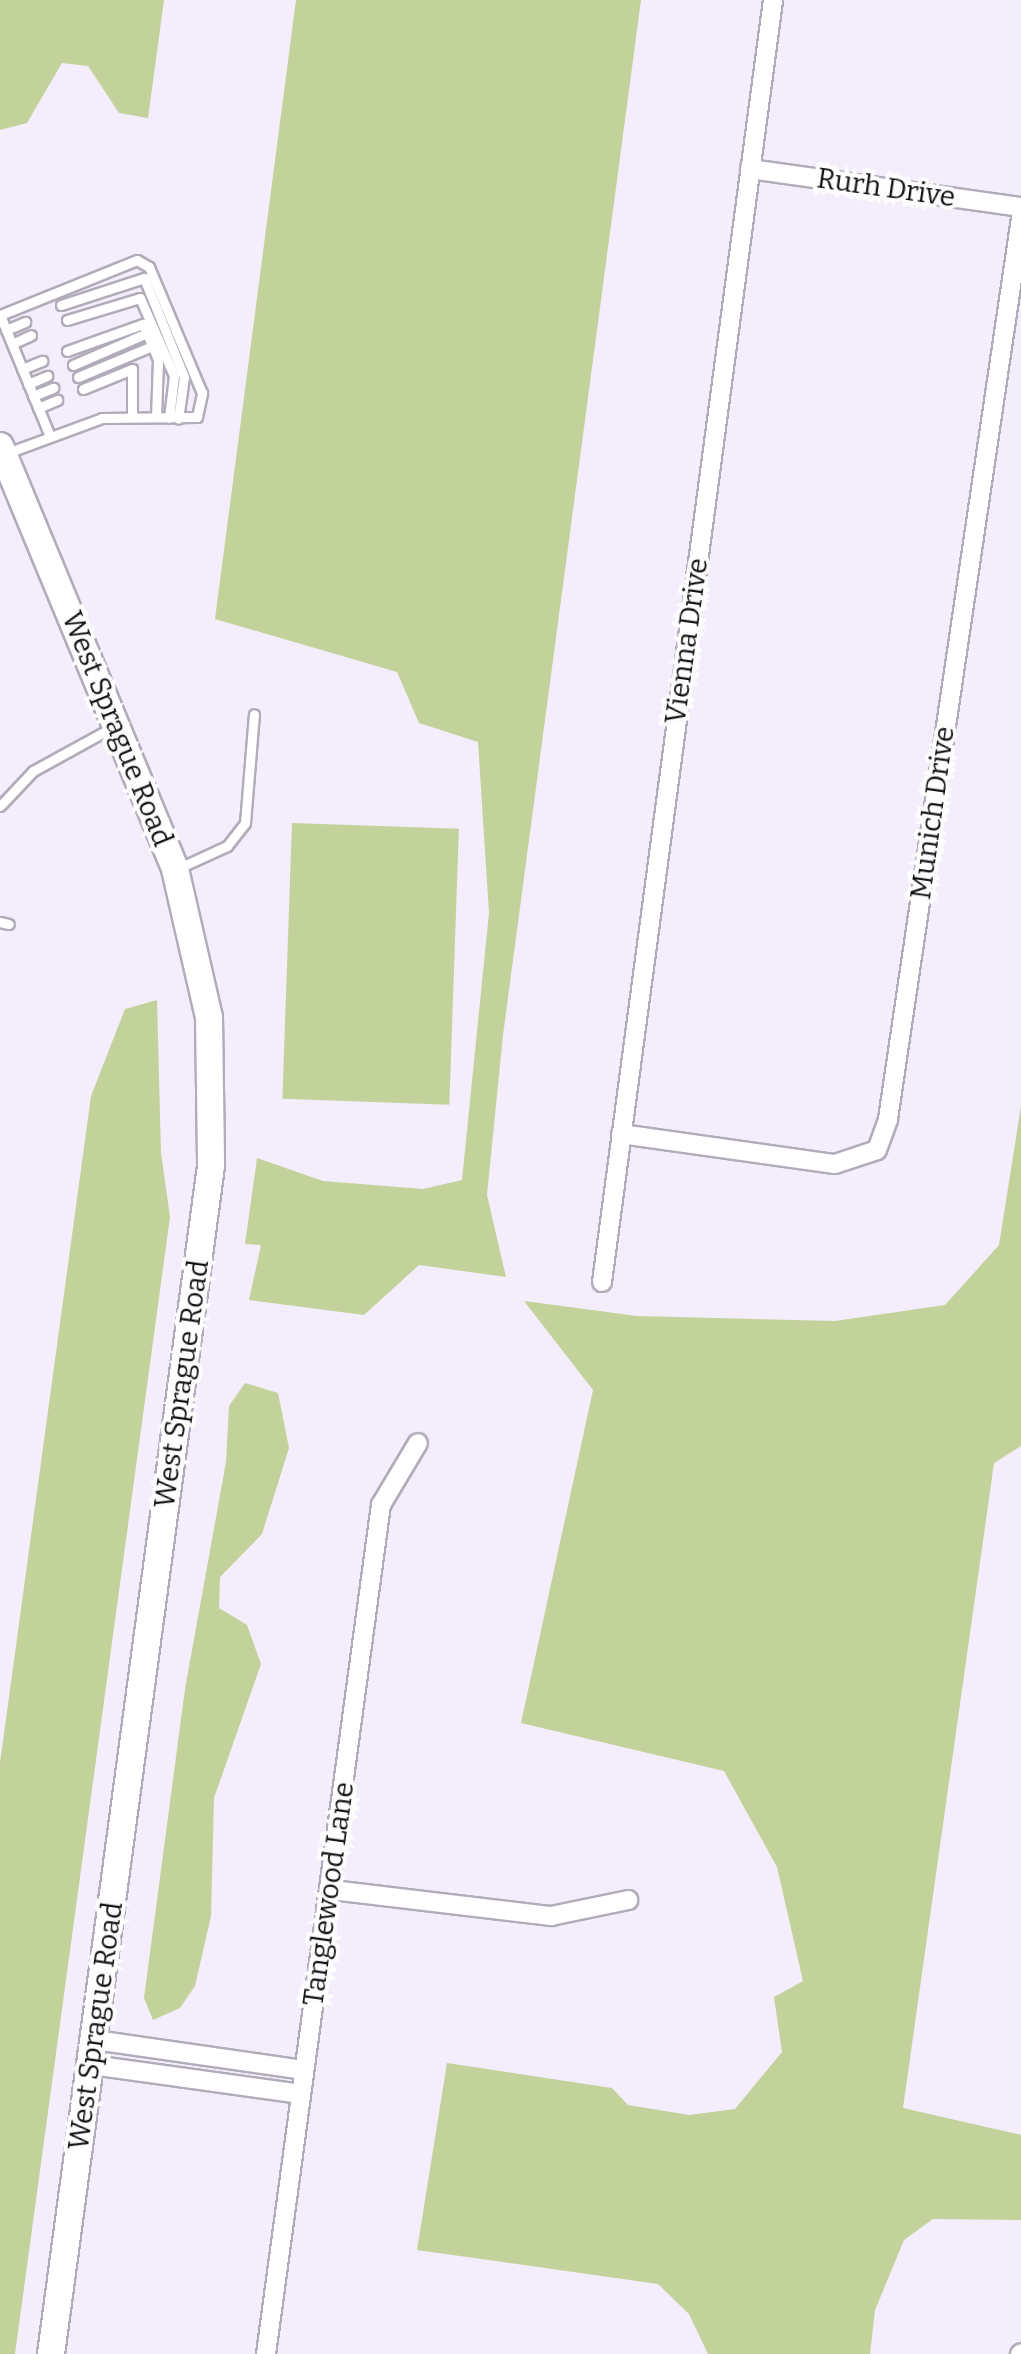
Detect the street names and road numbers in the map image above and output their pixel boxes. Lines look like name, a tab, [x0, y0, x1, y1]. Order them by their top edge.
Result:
street label: Rurh Drive	[815, 162, 957, 214]
street label: Vienna Drive	[659, 556, 715, 726]
street label: West Sprague Road	[55, 607, 179, 851]
street label: Munich Drive	[904, 724, 962, 902]
street label: West Sprague Road	[148, 1258, 216, 1510]
street label: Tanglewood Lane	[297, 1780, 361, 2008]
street label: West Sprague Road	[62, 1900, 130, 2152]

